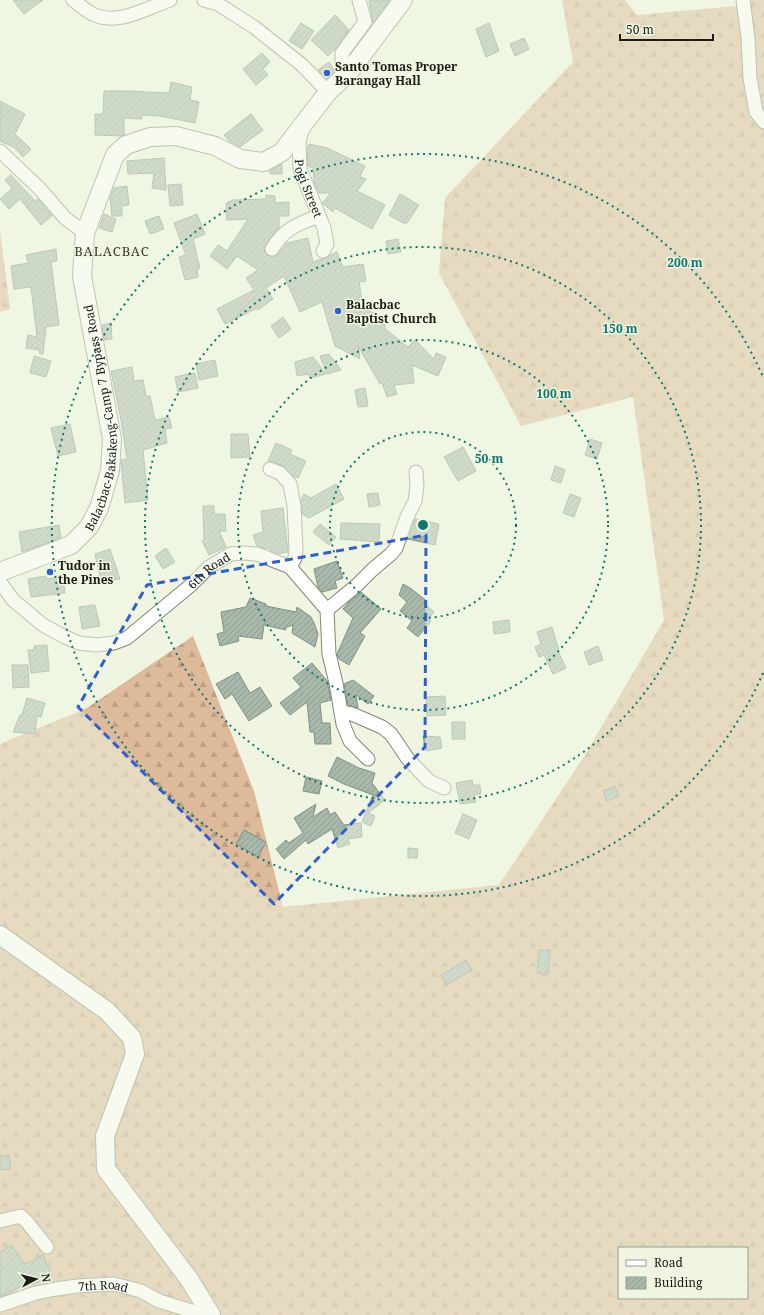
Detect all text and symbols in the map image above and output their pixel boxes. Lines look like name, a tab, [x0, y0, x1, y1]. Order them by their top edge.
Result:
scale bar	[620, 16, 713, 42]
text: 50 m	[626, 21, 654, 38]
place label: Santo Tomas Proper Barangay Hall	[335, 58, 458, 89]
marker: Santo Tomas Proper Barangay Hall	[322, 68, 332, 78]
street label: Pogi Street	[291, 159, 327, 220]
district label: BALACBAC	[74, 242, 150, 260]
text: 200 m	[667, 254, 703, 271]
place label: Balacbac Baptist Church	[346, 296, 436, 327]
street label: Balacbac-Bakakeng-Camp 7 Bypass Road	[75, 300, 93, 532]
text: Balacbac-Bakakeng-Camp 7 Bypass Road	[79, 303, 121, 534]
marker: Balacbac Baptist Church	[333, 306, 343, 316]
text: 150 m	[602, 320, 638, 337]
text: 100 m	[536, 385, 572, 402]
text: 50 m	[475, 450, 503, 467]
centre of rings	[416, 518, 430, 532]
street label: 6th Road	[183, 548, 234, 593]
place label: Tudor in the Pines	[58, 557, 114, 588]
marker: Tudor in the Pines	[45, 567, 55, 577]
legend	[618, 1247, 748, 1299]
text: Road	[654, 1254, 684, 1271]
north arrow	[16, 1259, 56, 1299]
text: N	[38, 1273, 54, 1283]
text: Building	[654, 1274, 703, 1291]
street label: 7th Road	[78, 1275, 131, 1296]

